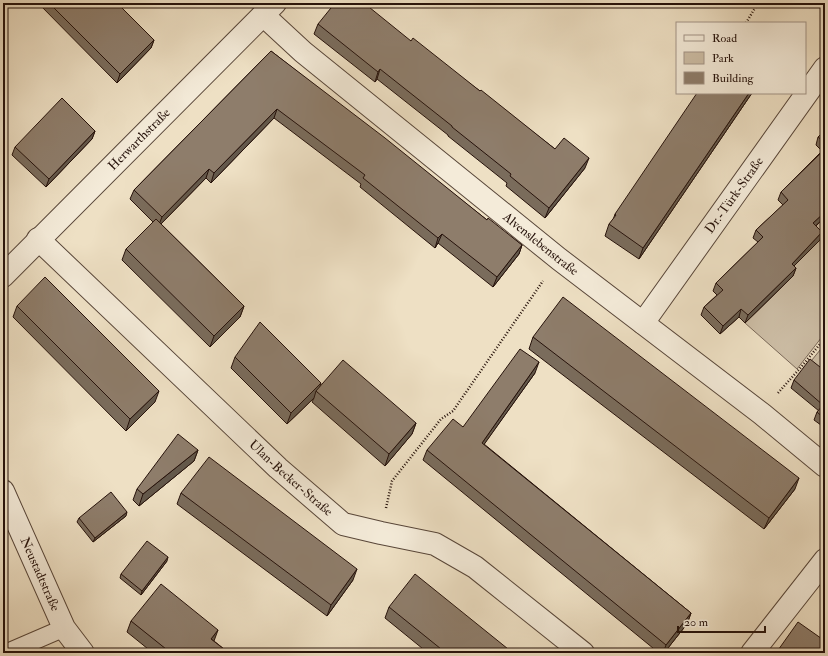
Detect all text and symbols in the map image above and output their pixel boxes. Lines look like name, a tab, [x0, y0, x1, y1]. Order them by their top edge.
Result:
legend	[676, 22, 806, 94]
text: Road	[712, 31, 737, 46]
text: Park	[712, 51, 734, 66]
text: Building	[712, 71, 755, 86]
street label: Herwarthstraße	[105, 104, 174, 174]
street label: Dr.-Türk-Straße	[702, 153, 767, 236]
street label: Alvenslebenstraße	[499, 208, 582, 279]
street label: Ulan-Becker-Straße	[246, 437, 336, 520]
street label: Neustadtstraße	[17, 535, 64, 614]
scale bar	[678, 608, 765, 634]
text: 20 m	[684, 615, 709, 630]

